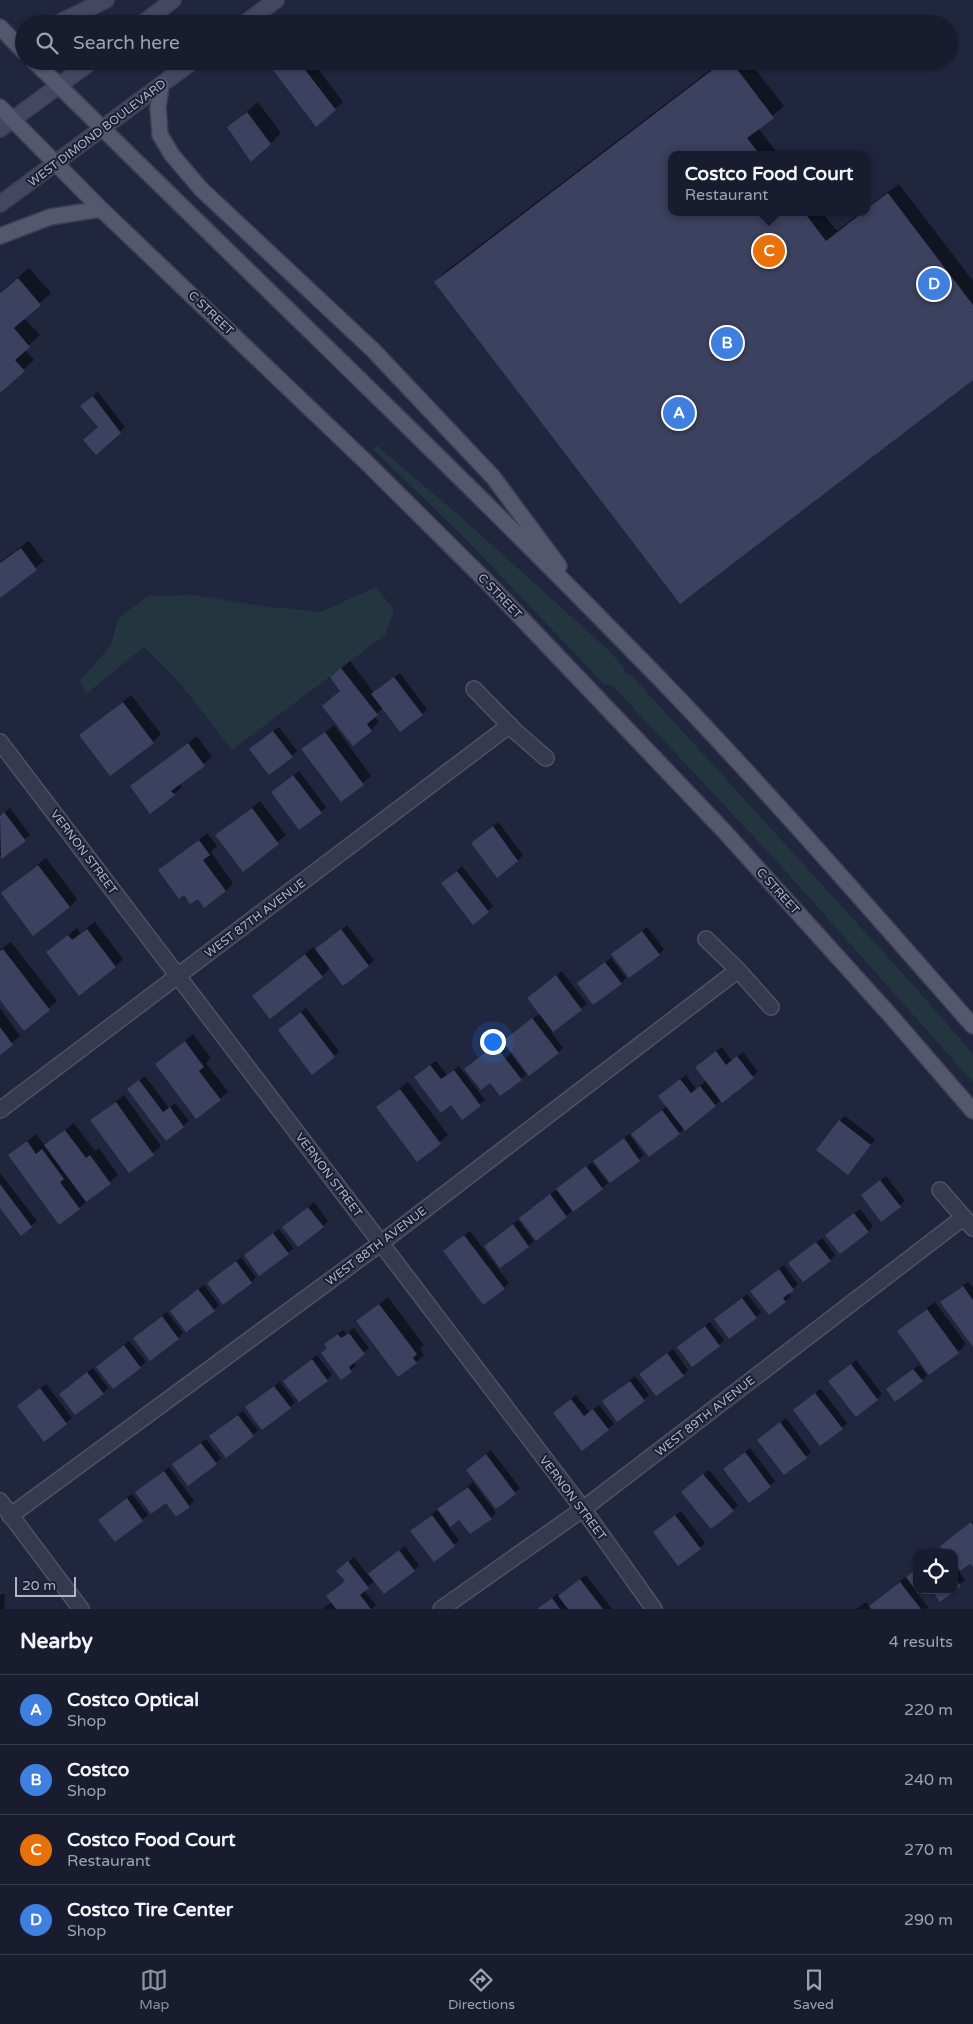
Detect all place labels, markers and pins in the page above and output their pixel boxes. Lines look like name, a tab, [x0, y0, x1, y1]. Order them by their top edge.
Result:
pin: C	[753, 232, 785, 270]
pin: D	[918, 265, 950, 303]
pin: B	[711, 324, 743, 362]
pin: A	[663, 394, 695, 432]

